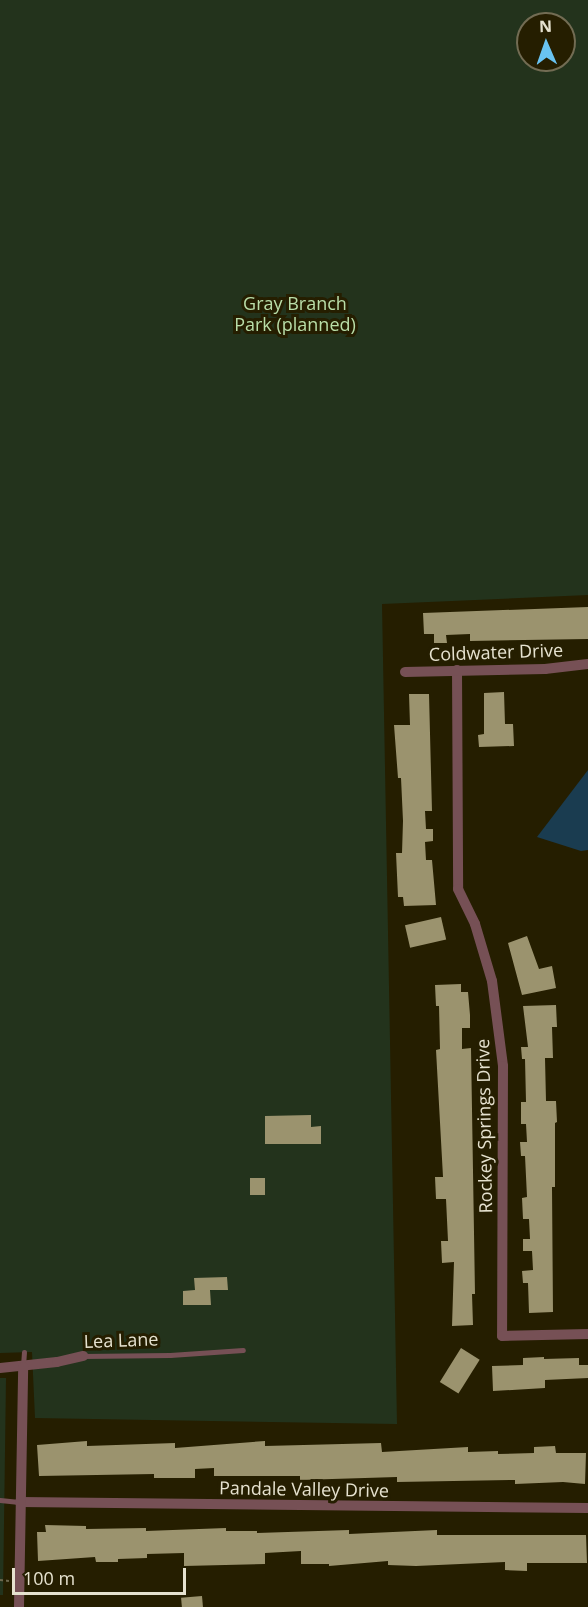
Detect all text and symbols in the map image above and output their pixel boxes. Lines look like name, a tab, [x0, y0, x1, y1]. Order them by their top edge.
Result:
north arrow	[516, 12, 576, 72]
text: N	[539, 15, 552, 37]
park label: Gray Branch Park (planned)	[234, 293, 356, 336]
street label: Coldwater Drive	[429, 639, 563, 665]
street label: Rockey Springs Drive	[472, 1038, 496, 1214]
street label: Lea Lane	[83, 1328, 159, 1352]
street label: Pandale Valley Drive	[219, 1477, 389, 1501]
scale bar	[15, 1556, 189, 1594]
text: 100 m	[23, 1566, 75, 1590]

